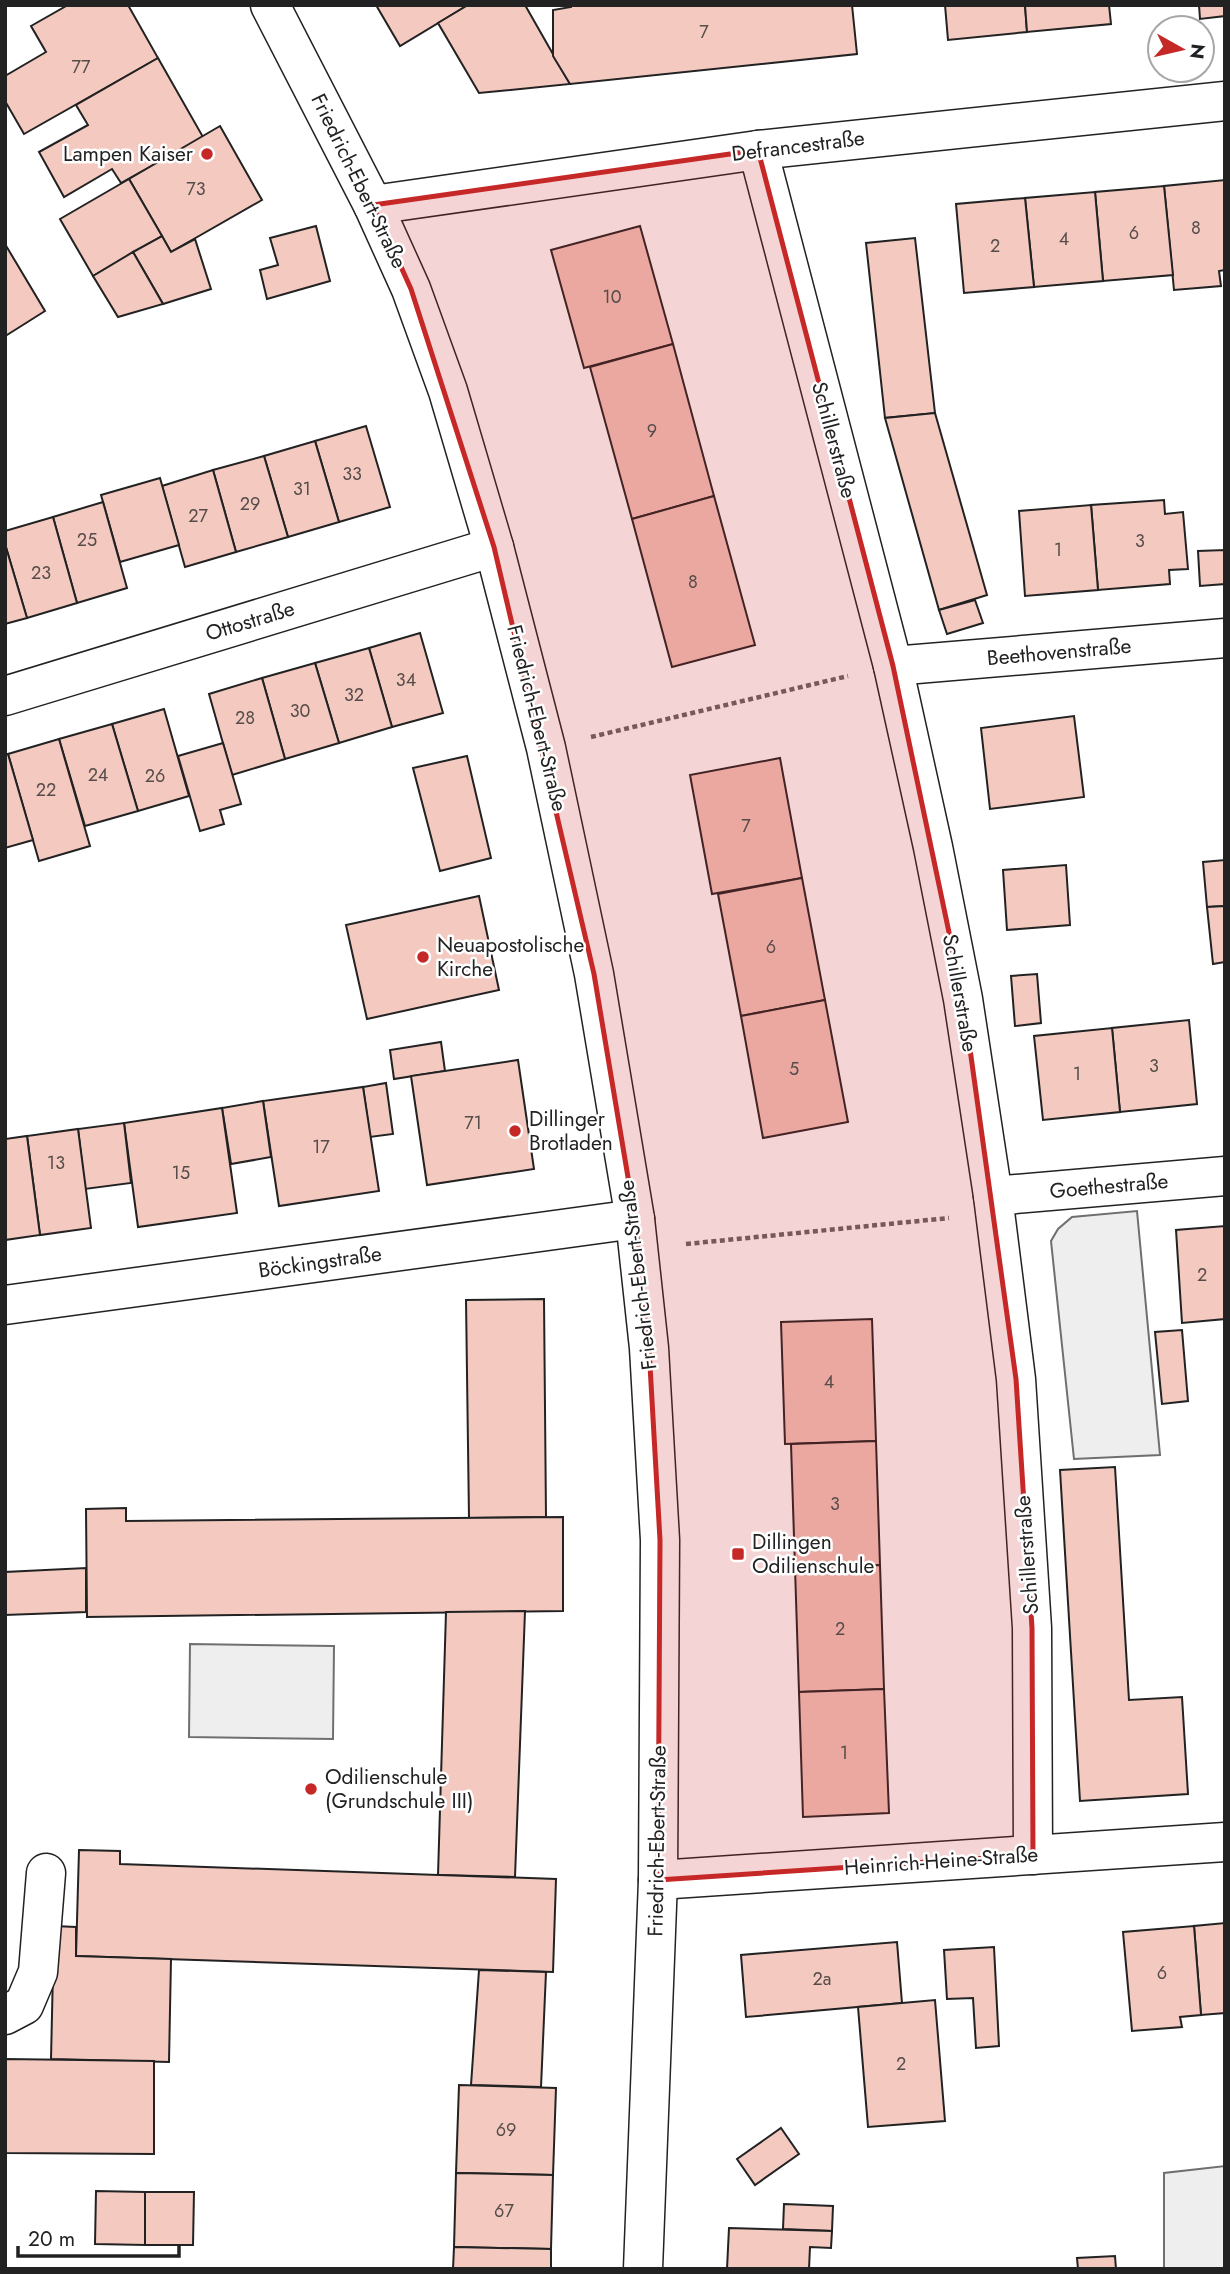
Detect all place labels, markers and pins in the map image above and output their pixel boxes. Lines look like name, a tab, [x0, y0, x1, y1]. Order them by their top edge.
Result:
place label: Lampen Kaiser	[63, 139, 194, 169]
marker: Lampen Kaiser	[199, 146, 215, 162]
place label: Neuapostolische Kirche	[437, 930, 584, 984]
marker: Neuapostolische Kirche	[415, 949, 431, 965]
place label: Dillinger Brotladen	[529, 1104, 613, 1158]
marker: Dillinger Brotladen	[507, 1123, 523, 1139]
place label: Dillingen Odilienschule	[752, 1527, 875, 1581]
marker: Dillingen Odilienschule	[730, 1546, 746, 1562]
place label: Odilienschule (Grundschule III)	[325, 1762, 473, 1816]
marker: Odilienschule (Grundschule III)	[303, 1781, 319, 1797]

